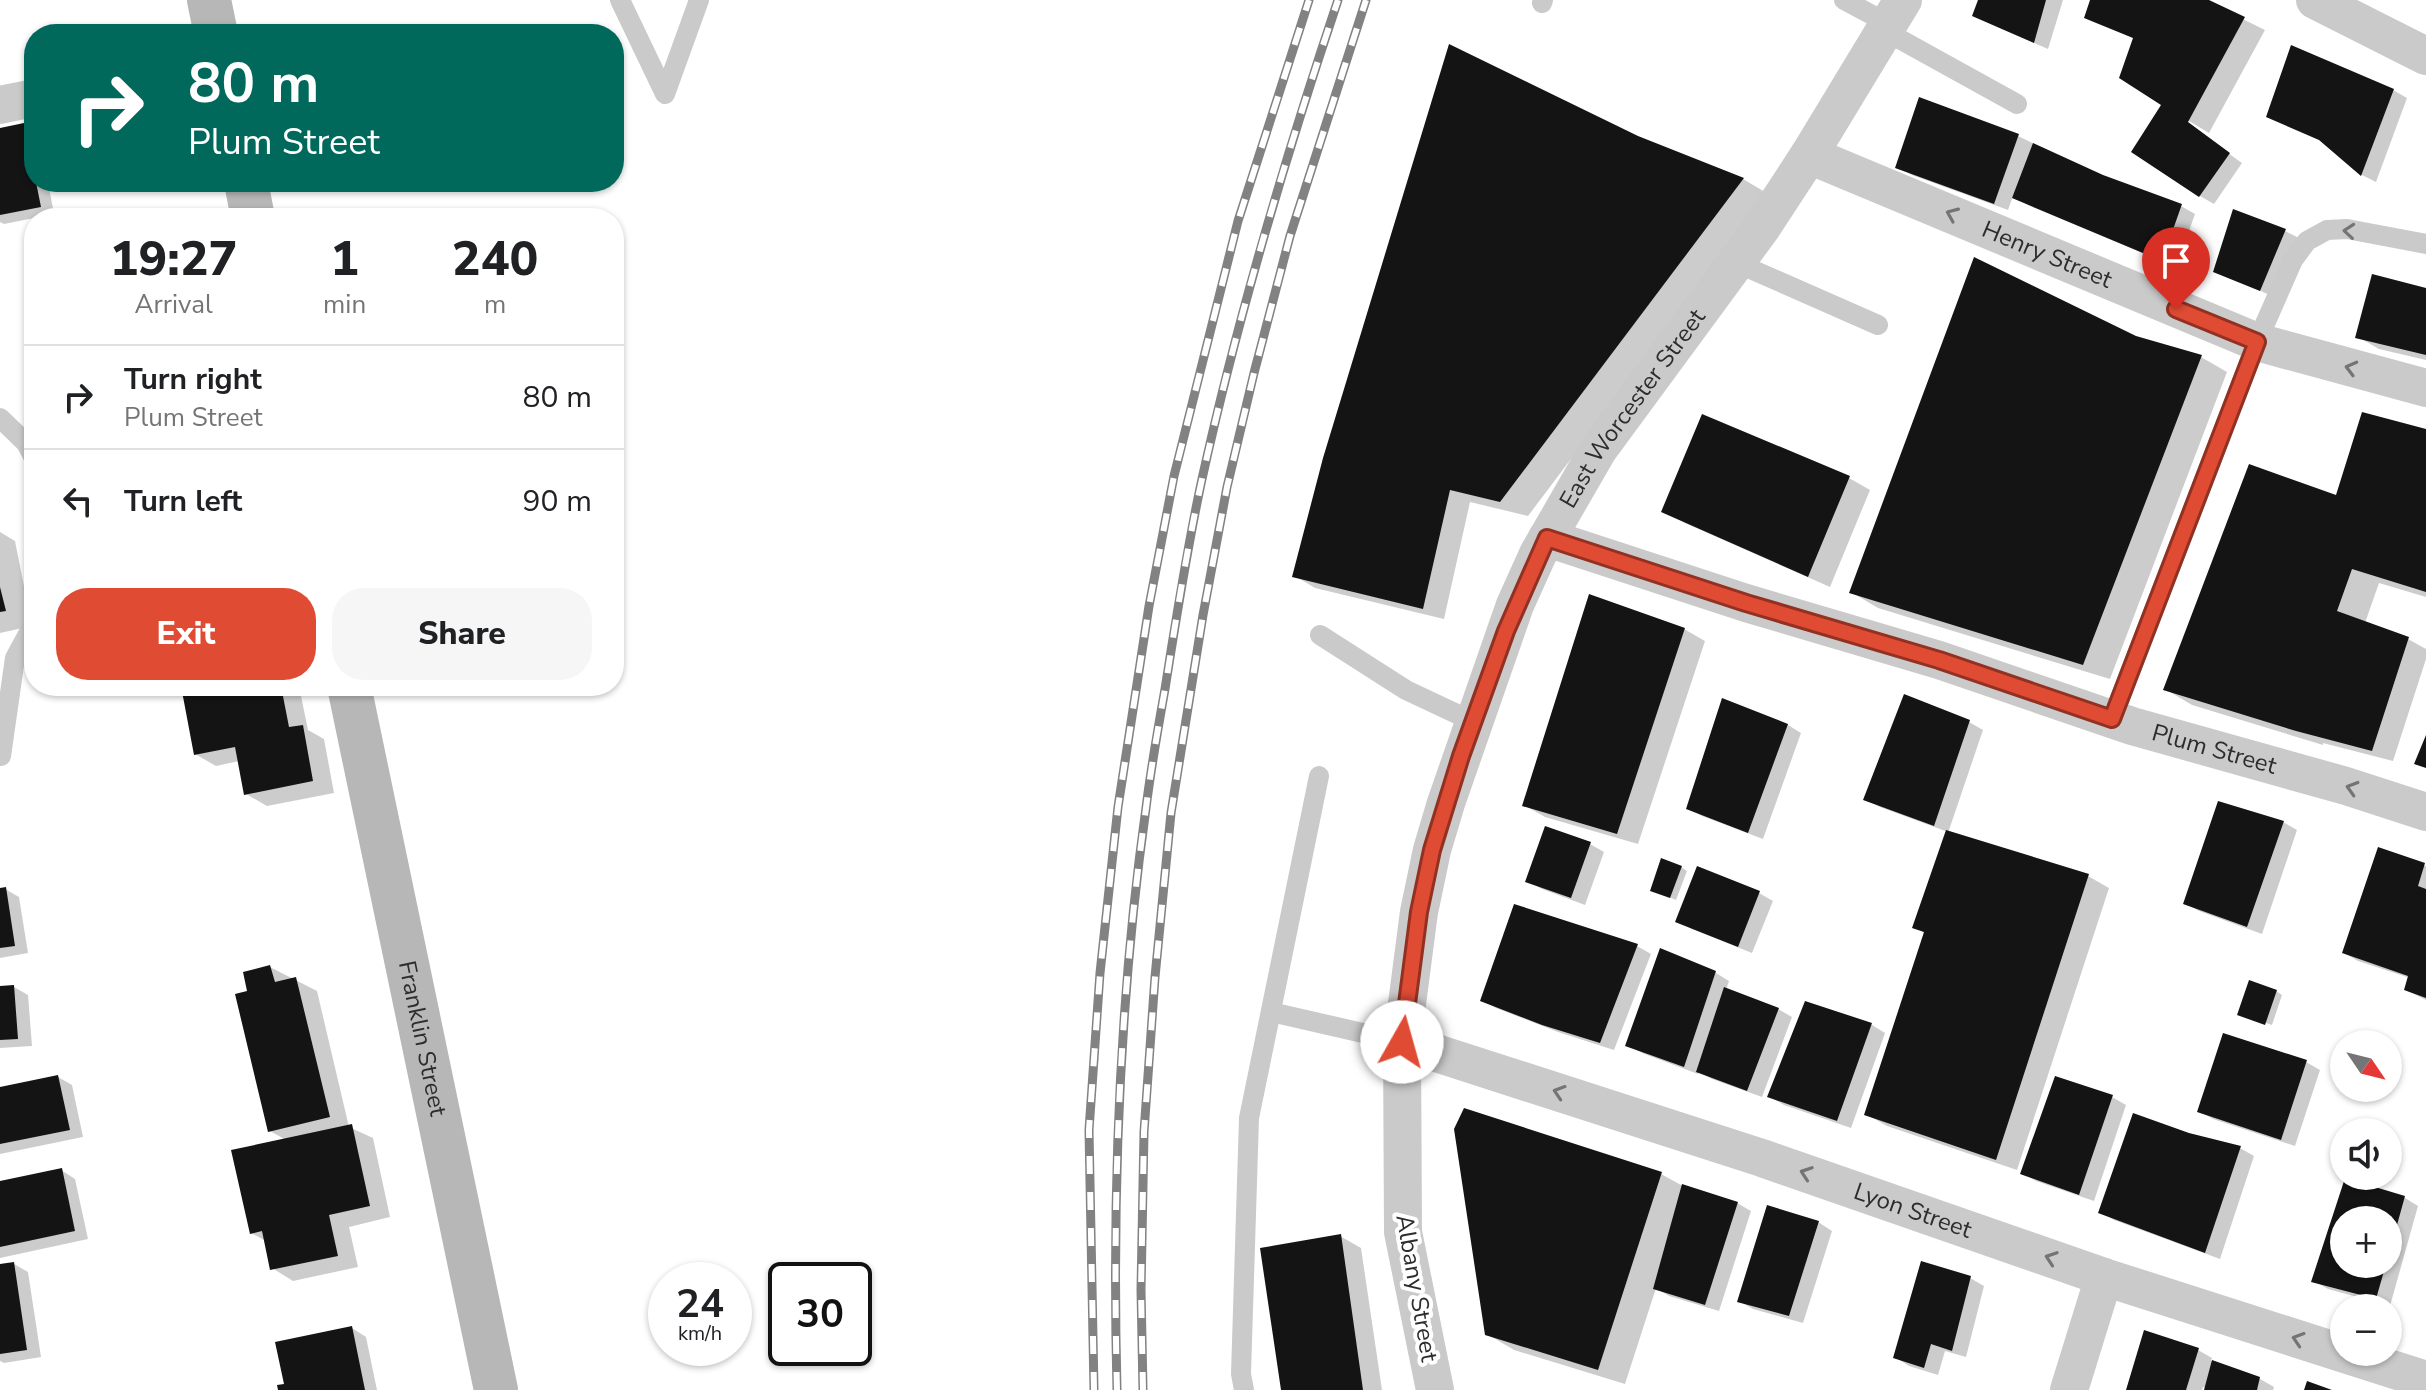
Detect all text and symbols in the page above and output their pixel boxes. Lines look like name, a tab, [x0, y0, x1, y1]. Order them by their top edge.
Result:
text: 80 m	[188, 45, 319, 122]
icon: right	[56, 56, 160, 160]
text: Plum Street	[188, 118, 380, 167]
one-way arrow	[1946, 208, 1960, 224]
street label: Henry Street	[1977, 213, 2117, 296]
one-way arrow	[2342, 223, 2355, 240]
text: 19:27	[110, 226, 237, 292]
text: 1	[330, 226, 359, 292]
text: 240	[452, 226, 538, 292]
pin	[2142, 227, 2210, 309]
icon: arrive	[2154, 239, 2198, 283]
text: Arrival	[134, 287, 213, 322]
text: min	[323, 287, 366, 322]
text: m	[484, 287, 506, 322]
street label: East Worcester Street	[1552, 302, 1713, 514]
text: Turn right	[124, 359, 262, 400]
one-way arrow	[2344, 360, 2358, 377]
icon: right	[56, 375, 100, 419]
text: 80 m	[523, 377, 592, 418]
text: Plum Street	[124, 400, 263, 435]
icon: left	[56, 479, 100, 523]
text: Turn left	[124, 481, 242, 522]
text: 90 m	[523, 481, 592, 522]
button: Exit	[56, 588, 316, 680]
button: Share	[332, 588, 592, 680]
street label: Plum Street	[2148, 716, 2281, 782]
one-way arrow	[2345, 781, 2359, 797]
street label: Franklin Street	[391, 958, 454, 1119]
position arrow	[1360, 1000, 1444, 1084]
north arrow	[2330, 1030, 2402, 1102]
map controls	[2330, 1030, 2402, 1366]
one-way arrow	[1552, 1085, 1566, 1101]
button: sound	[2330, 1118, 2402, 1190]
one-way arrow	[1799, 1166, 1813, 1183]
street label: Lyon Street	[1850, 1175, 1977, 1246]
button: +	[2330, 1206, 2402, 1278]
street label: Albany Street	[1388, 1212, 1446, 1365]
one-way arrow	[2045, 1252, 2059, 1268]
speed limit sign: 30	[768, 1262, 872, 1366]
text: 24	[676, 1277, 724, 1331]
button: −	[2330, 1294, 2402, 1366]
text: km/h	[678, 1320, 722, 1347]
one-way arrow	[2292, 1332, 2306, 1348]

